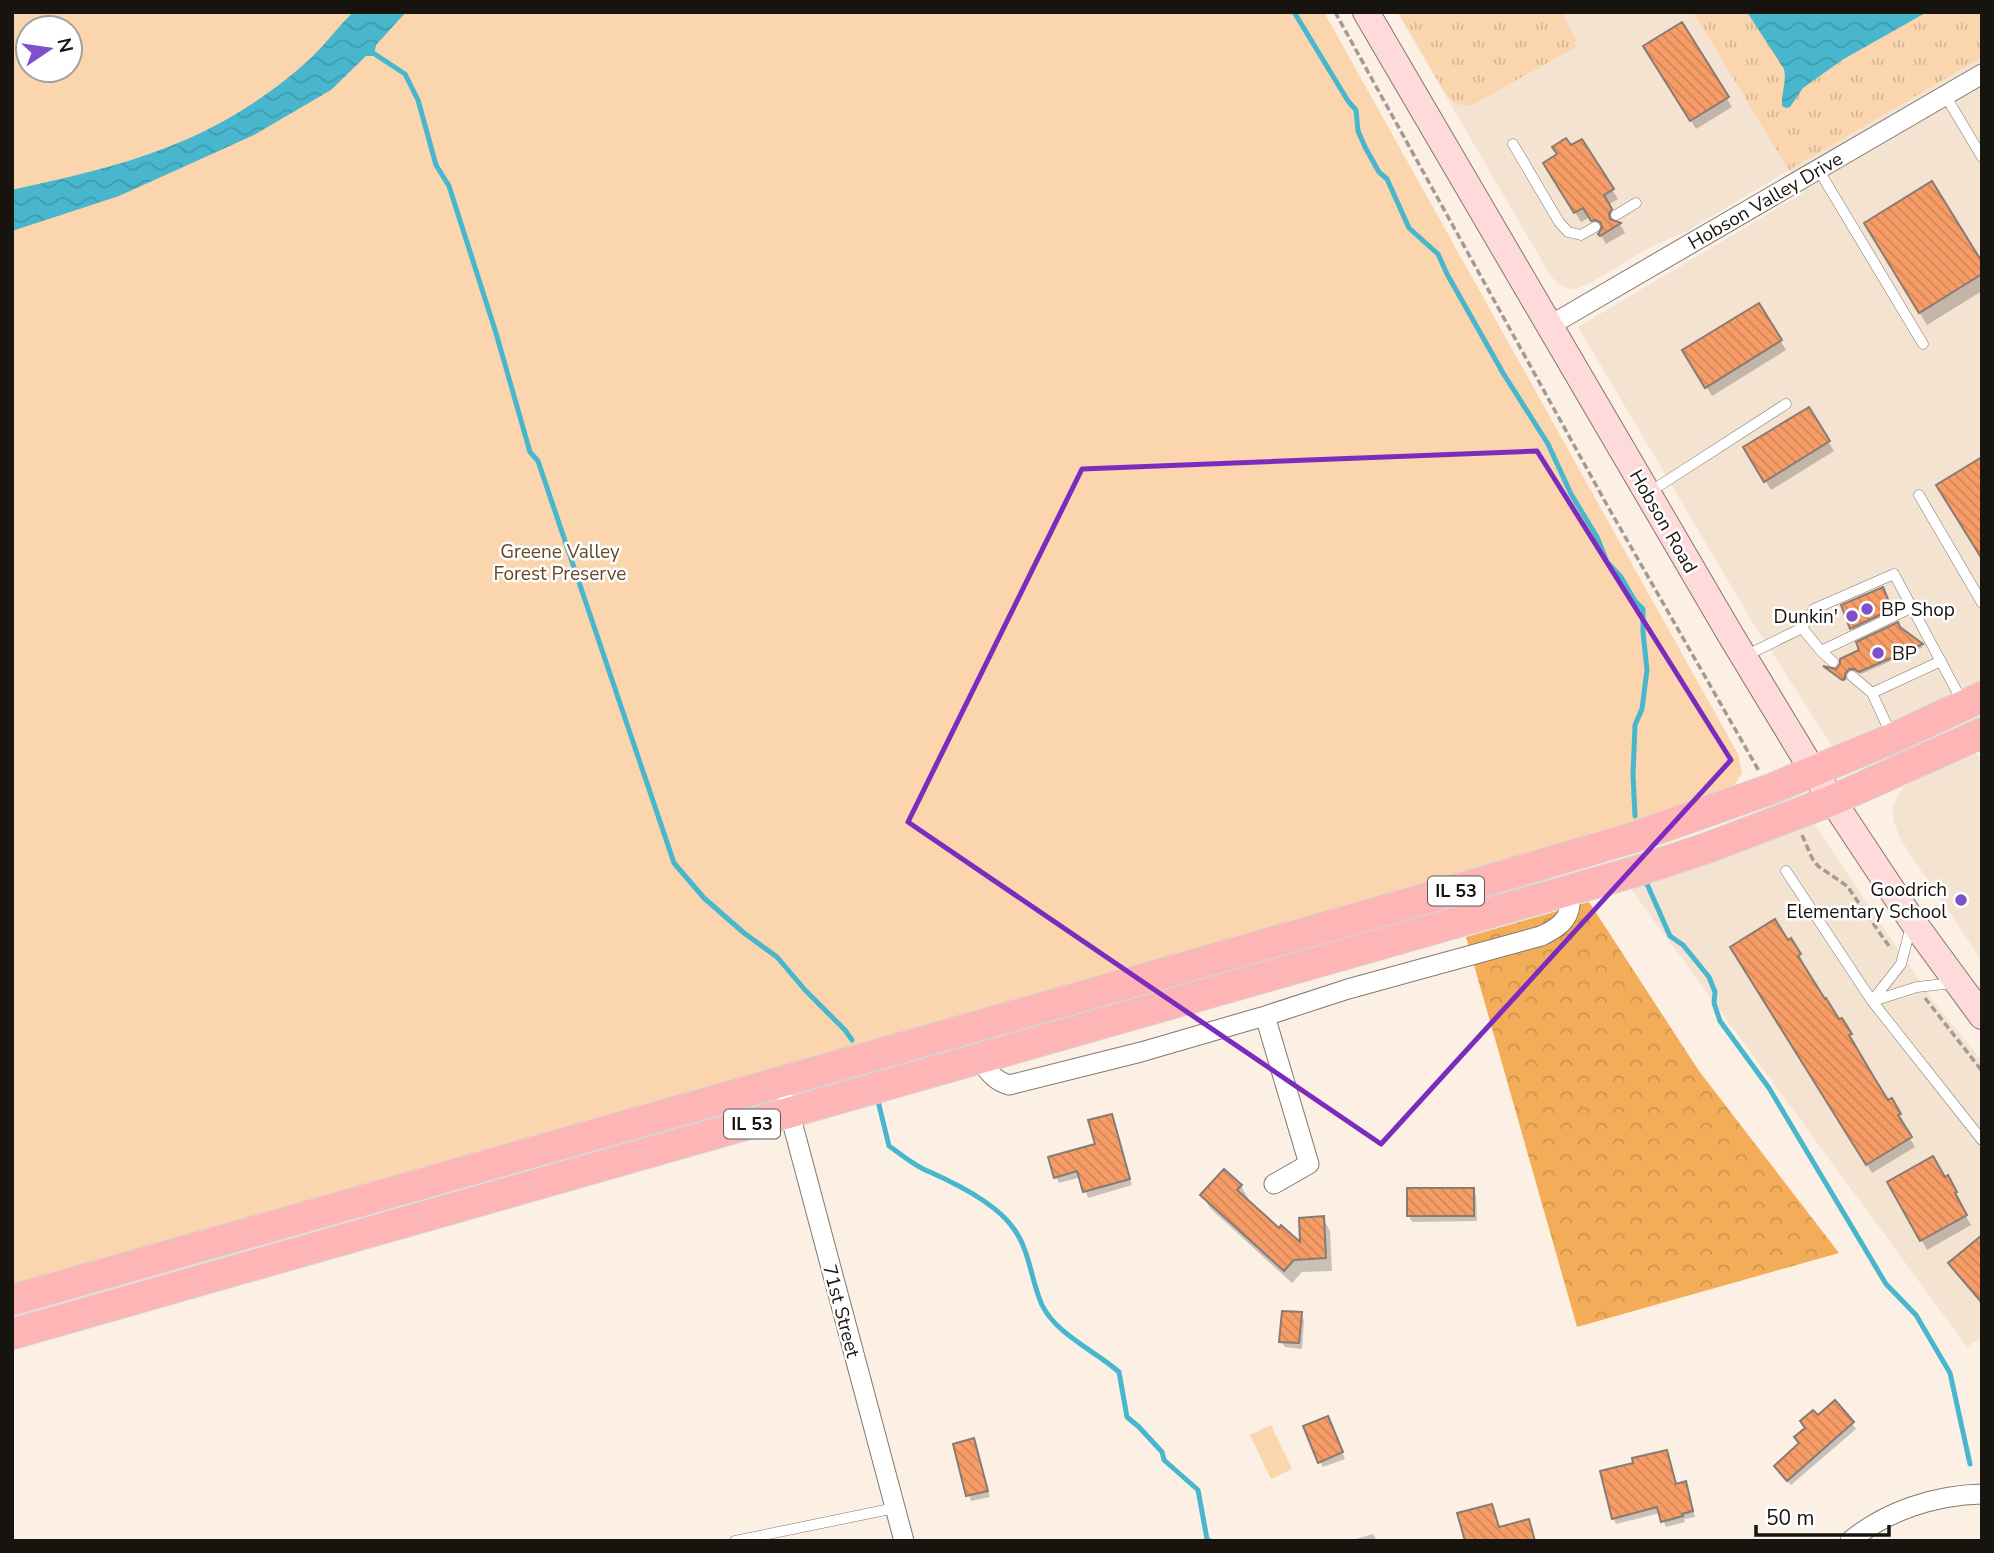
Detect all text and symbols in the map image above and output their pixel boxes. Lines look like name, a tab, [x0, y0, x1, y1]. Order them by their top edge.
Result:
north arrow	[14, 14, 84, 84]
text: N	[50, 36, 79, 55]
street label: Hobson Valley Drive	[1683, 146, 1848, 256]
street label: Hobson Road	[1623, 465, 1703, 578]
park label: Greene Valley Forest Preserve	[494, 539, 626, 587]
place label: BP Shop	[1881, 597, 1955, 623]
marker: BP Shop	[1859, 601, 1875, 617]
place label: Dunkin'	[1774, 604, 1838, 630]
marker: Dunkin'	[1844, 608, 1860, 624]
place label: BP	[1892, 641, 1917, 667]
marker: BP	[1870, 645, 1886, 661]
road number: IL 53	[1428, 876, 1484, 906]
place label: Goodrich Elementary School	[1786, 877, 1947, 925]
marker: Goodrich Elementary School	[1953, 892, 1969, 908]
road number: IL 53	[724, 1110, 780, 1139]
street label: 71st Street	[816, 1262, 866, 1361]
scale bar	[1756, 1494, 1889, 1538]
text: 50 m	[1766, 1504, 1815, 1532]

